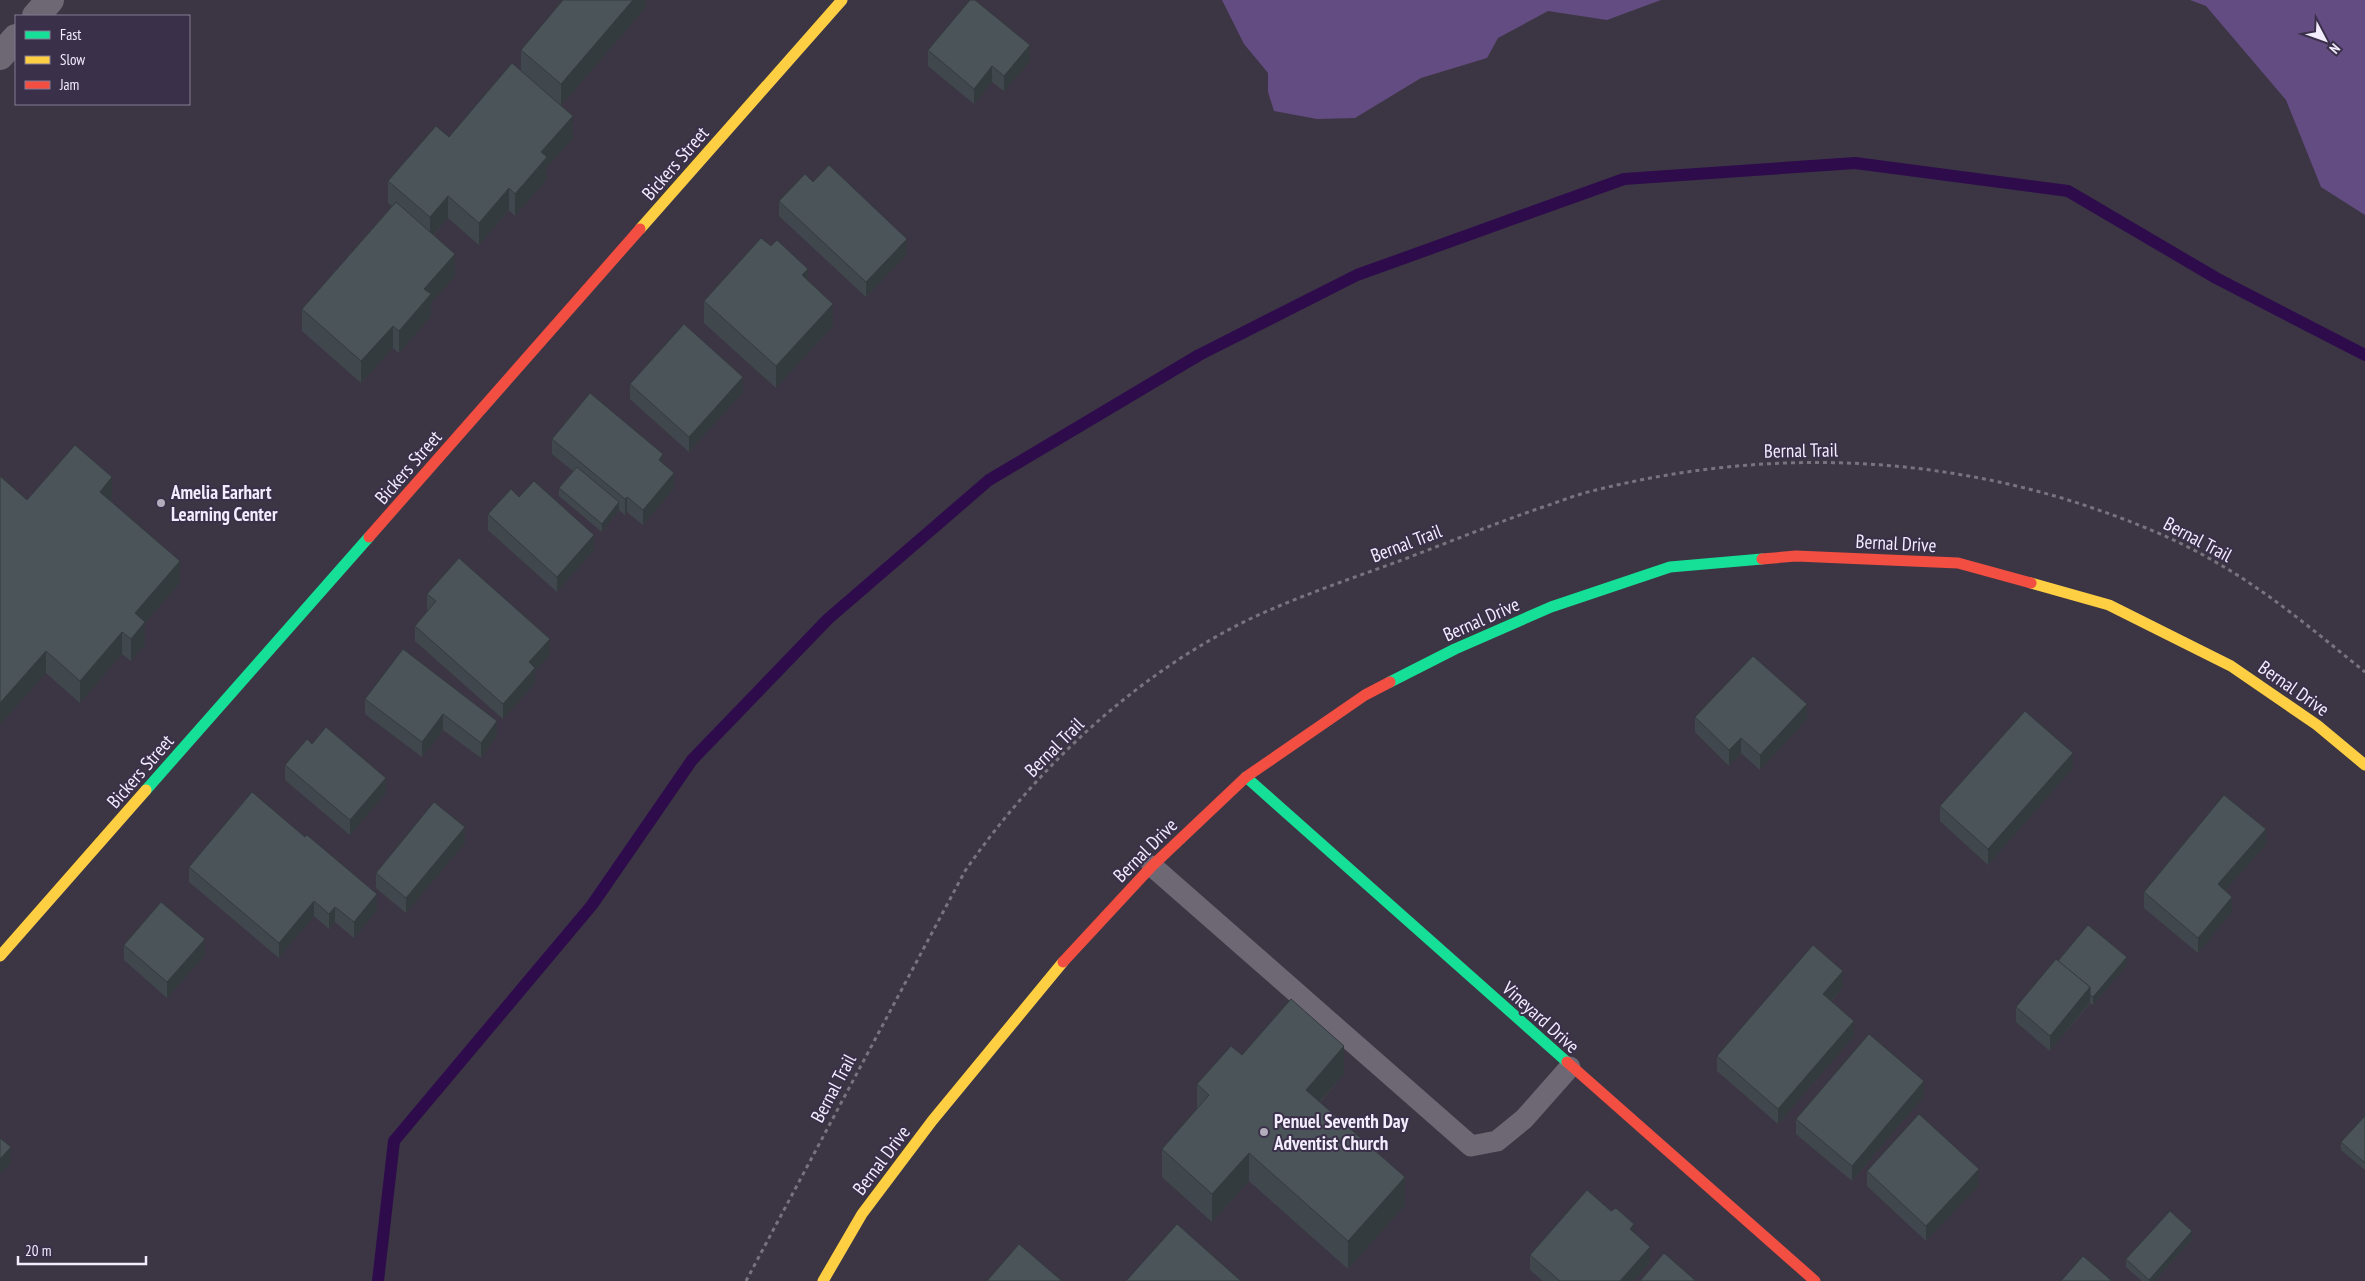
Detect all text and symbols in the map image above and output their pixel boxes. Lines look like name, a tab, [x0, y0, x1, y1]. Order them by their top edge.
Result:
legend	[15, 15, 190, 105]
north arrow	[2300, 15, 2350, 65]
text: Fast	[60, 25, 81, 44]
text: N	[2326, 40, 2344, 57]
text: Slow	[60, 50, 85, 69]
text: Jam	[59, 75, 79, 94]
street label: Bickers Street	[636, 121, 714, 205]
street label: Bickers Street	[369, 425, 447, 509]
street label: Bernal Trail	[1764, 437, 1839, 463]
place label: Amelia Earhart Learning Center	[170, 480, 278, 526]
marker: Amelia Earhart Learning Center	[155, 497, 167, 509]
street label: Bernal Trail	[2160, 511, 2237, 567]
street label: Bernal Trail	[1367, 518, 1445, 567]
street label: Bernal Drive	[1855, 529, 1937, 557]
street label: Bernal Drive	[1439, 592, 1523, 646]
street label: Bernal Drive	[2254, 655, 2334, 721]
street label: Bernal Trail	[1019, 712, 1089, 782]
street label: Bickers Street	[101, 729, 179, 813]
street label: Bernal Drive	[1108, 813, 1182, 887]
street label: Vineyard Drive	[1497, 975, 1585, 1058]
street label: Bernal Trail	[805, 1049, 861, 1126]
place label: Penuel Seventh Day Adventist Church	[1273, 1109, 1409, 1155]
street label: Bernal Drive	[847, 1120, 915, 1200]
marker: Penuel Seventh Day Adventist Church	[1258, 1126, 1270, 1138]
scale bar	[18, 1234, 145, 1266]
text: 20 m	[25, 1241, 51, 1260]

